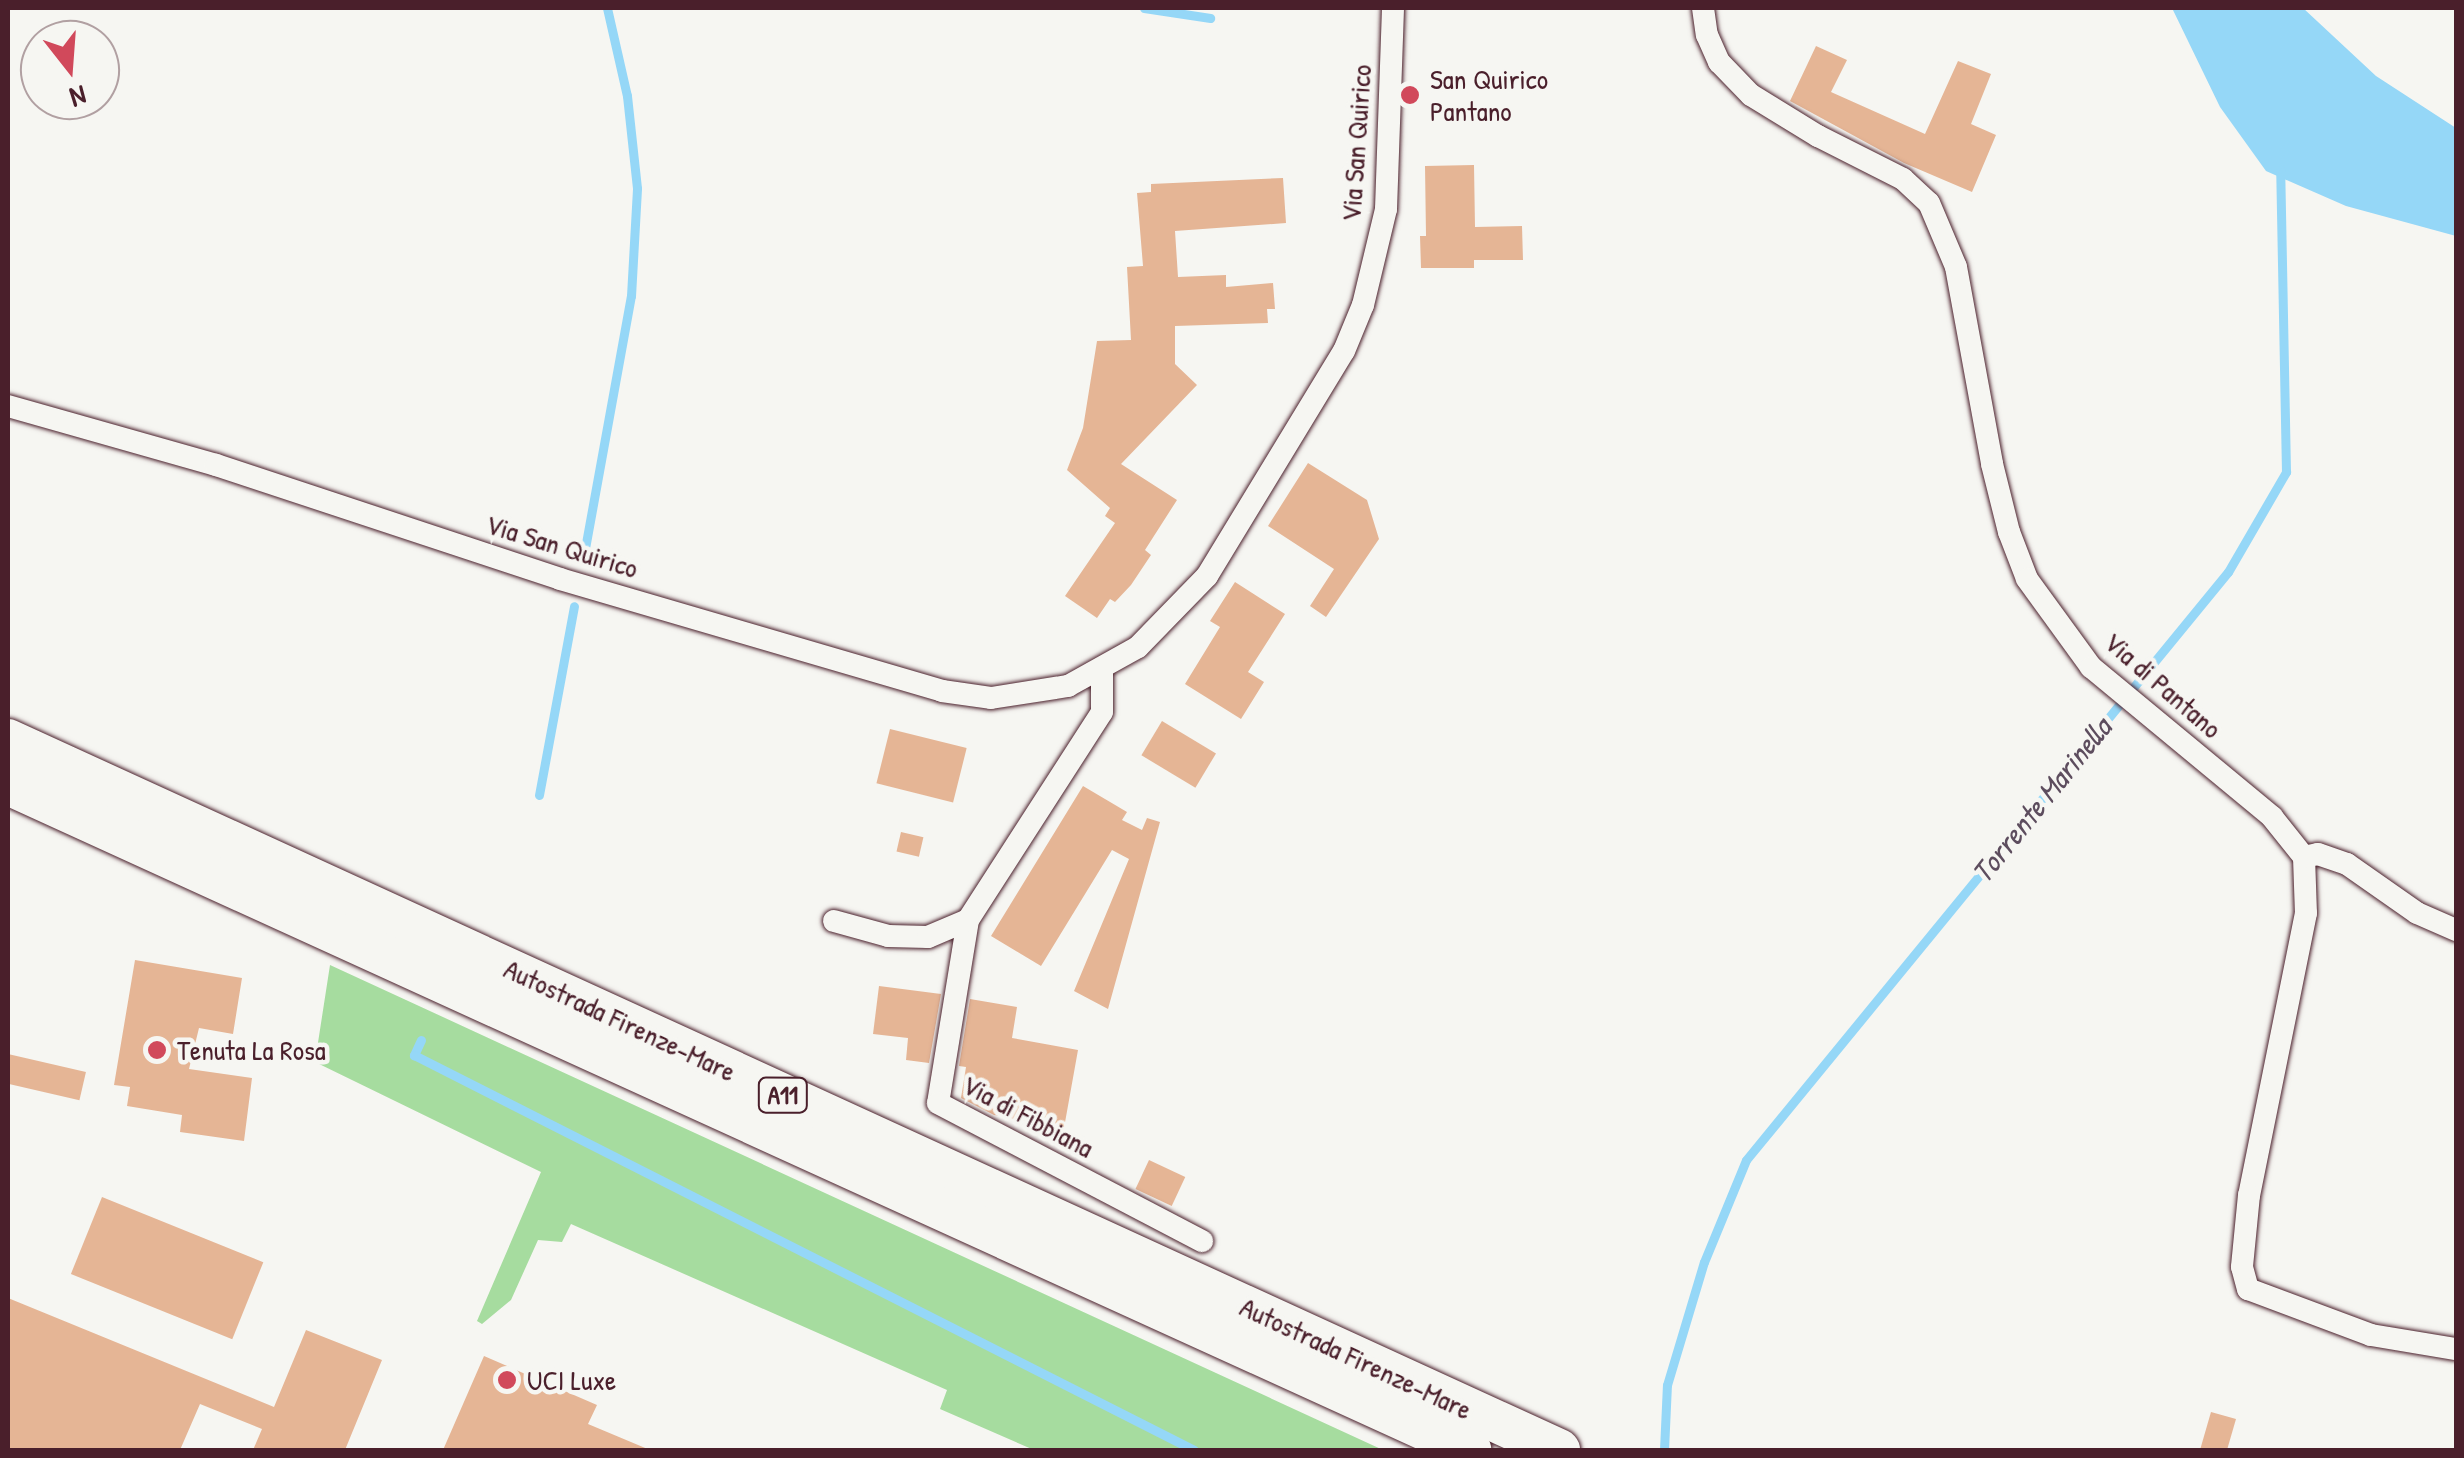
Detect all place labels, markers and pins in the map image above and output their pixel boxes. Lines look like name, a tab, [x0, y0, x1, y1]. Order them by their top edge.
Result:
place label: San Quirico Pantano	[1430, 62, 1548, 128]
marker: San Quirico Pantano	[1399, 84, 1421, 106]
place label: Tenuta La Rosa	[177, 1033, 326, 1067]
marker: Tenuta La Rosa	[146, 1039, 168, 1061]
place label: UCI Luxe	[527, 1363, 616, 1397]
marker: UCI Luxe	[496, 1369, 518, 1391]

